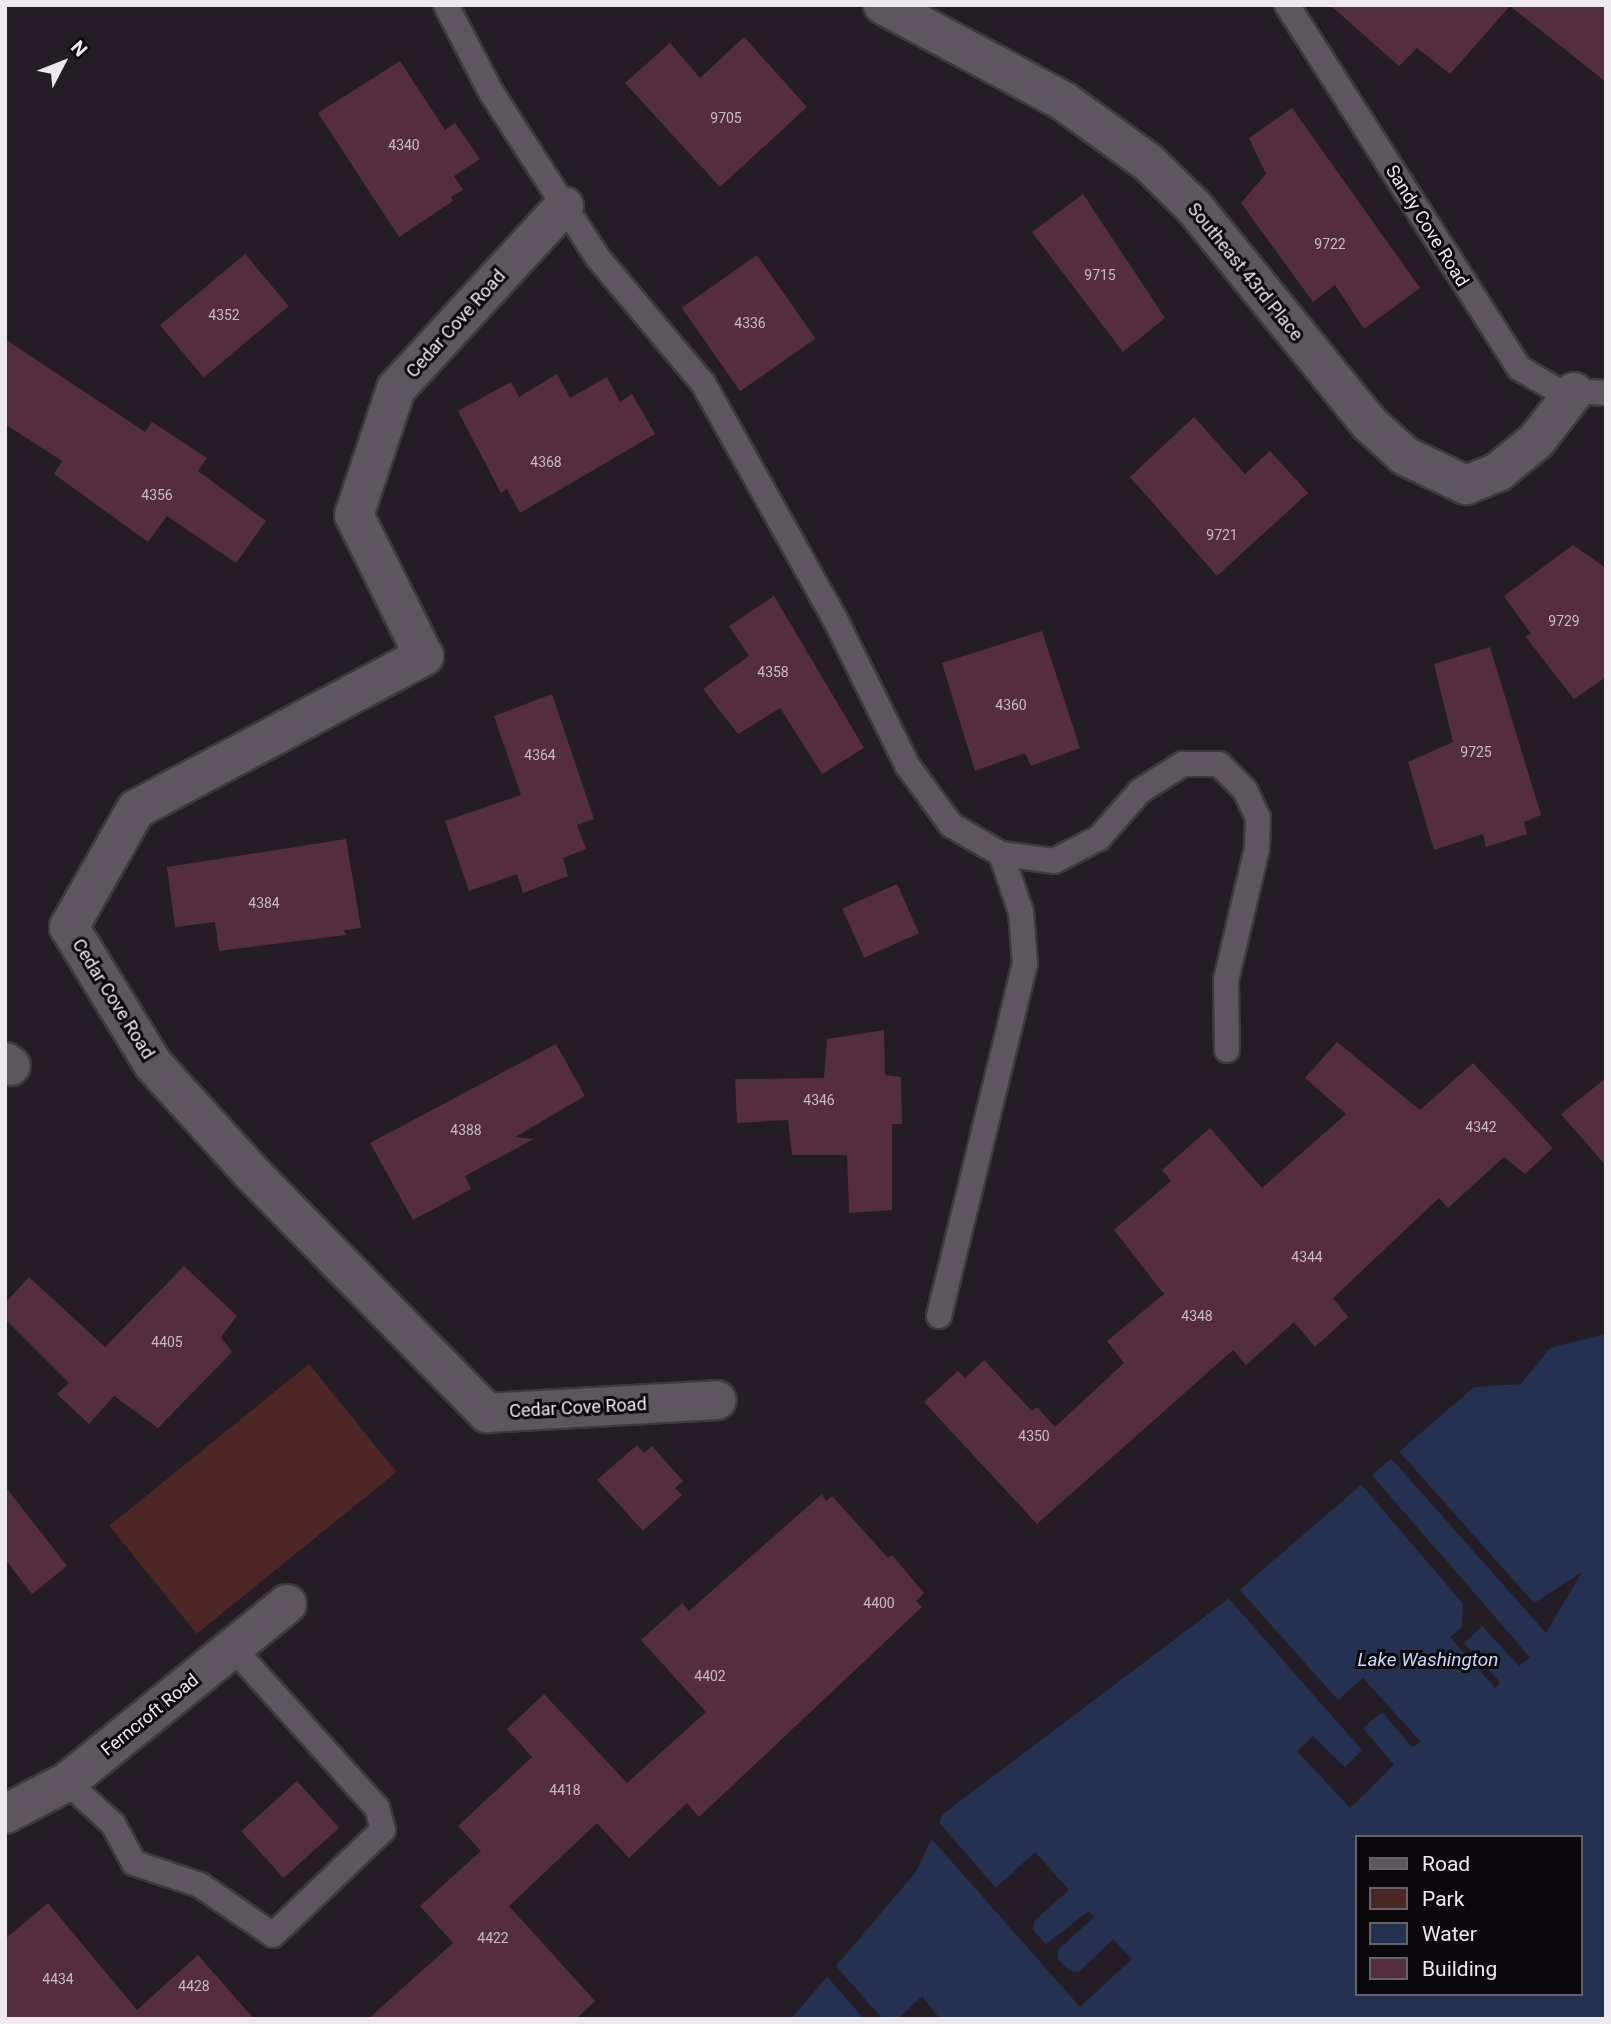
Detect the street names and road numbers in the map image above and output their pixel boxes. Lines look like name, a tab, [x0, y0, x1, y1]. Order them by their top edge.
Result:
street label: Sandy Cove Road	[1381, 161, 1473, 291]
street label: Southeast 43rd Place	[1183, 199, 1307, 345]
street label: Cedar Cove Road	[402, 266, 510, 382]
street label: Cedar Cove Road	[67, 935, 159, 1063]
street label: Cedar Cove Road	[509, 1394, 647, 1422]
street label: Ferncroft Road	[97, 1669, 203, 1761]

